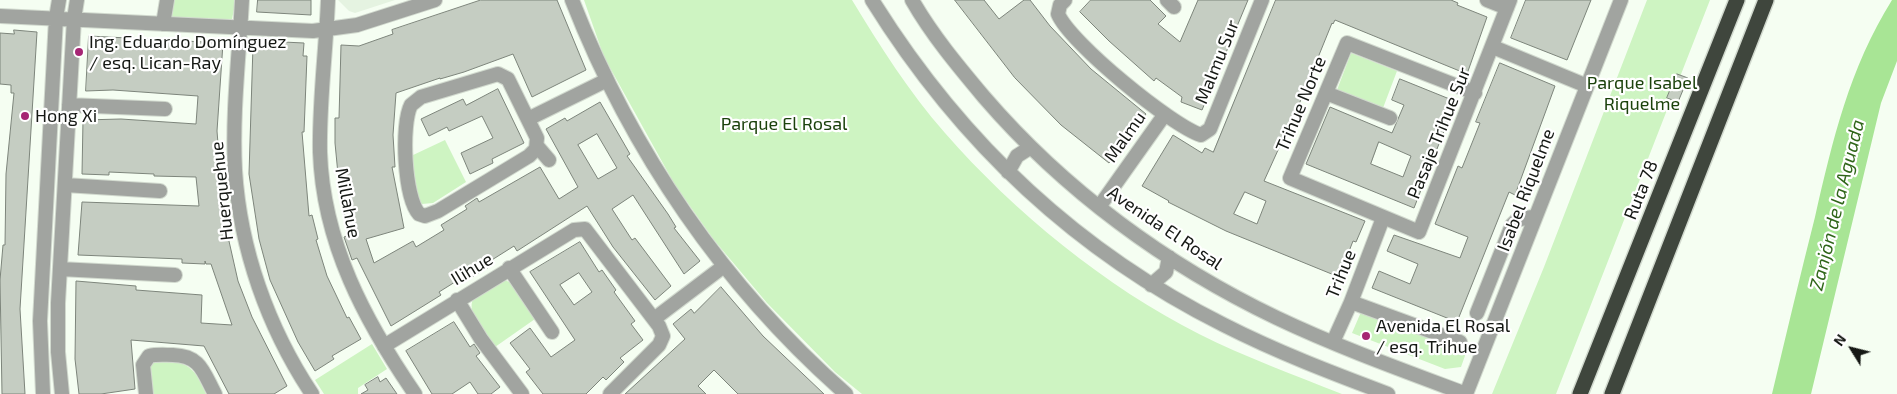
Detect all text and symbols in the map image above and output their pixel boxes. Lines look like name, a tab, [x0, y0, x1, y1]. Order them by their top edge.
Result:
street label: Malmu Sur	[1190, 17, 1244, 107]
place label: Ing. Eduardo Domínguez / esq. Lican-Ray	[89, 31, 287, 74]
marker: Ing. Eduardo Domínguez / esq. Lican-Ray	[73, 46, 85, 58]
street label: Trihue Norte	[1271, 53, 1331, 155]
street label: Pasaje Trihue Sur	[1403, 64, 1475, 202]
park label: Parque Isabel Riquelme	[1587, 72, 1697, 115]
place label: Hong Xi	[35, 105, 97, 127]
street label: Malmu	[1100, 107, 1150, 167]
marker: Hong Xi	[19, 110, 31, 122]
park label: Parque El Rosal	[721, 113, 847, 135]
water label: Zanjón de la Aguada	[1805, 117, 1869, 293]
street label: Isabel Riquelme	[1493, 126, 1559, 254]
street label: Huerquehue	[206, 140, 238, 242]
street label: Ruta 78	[1619, 157, 1663, 223]
street label: Millahue	[331, 166, 365, 240]
street label: Avenida El Rosal	[1103, 182, 1227, 274]
street label: Trihue	[1321, 246, 1361, 302]
street label: Ilihue	[447, 248, 497, 290]
place label: Avenida El Rosal / esq. Trihue	[1376, 315, 1510, 358]
north arrow	[1827, 324, 1877, 374]
marker: Avenida El Rosal / esq. Trihue	[1360, 330, 1372, 342]
text: N	[1830, 331, 1849, 349]

